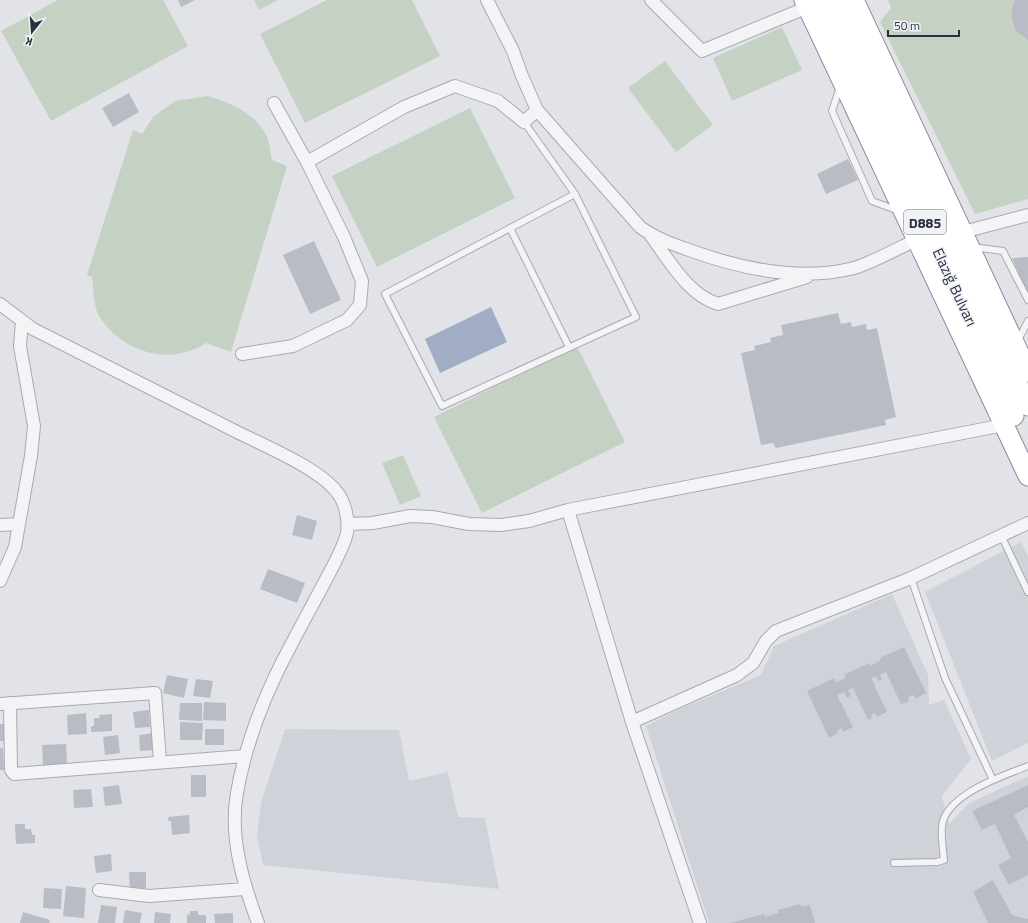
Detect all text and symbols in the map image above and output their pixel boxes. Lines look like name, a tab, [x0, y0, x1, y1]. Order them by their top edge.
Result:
north arrow	[12, 12, 52, 52]
scale bar	[888, 12, 959, 38]
text: 50 m	[894, 16, 920, 35]
text: K	[23, 33, 35, 50]
road number: D885	[904, 210, 946, 234]
street label: Elazığ Bulvarı	[927, 244, 983, 330]

